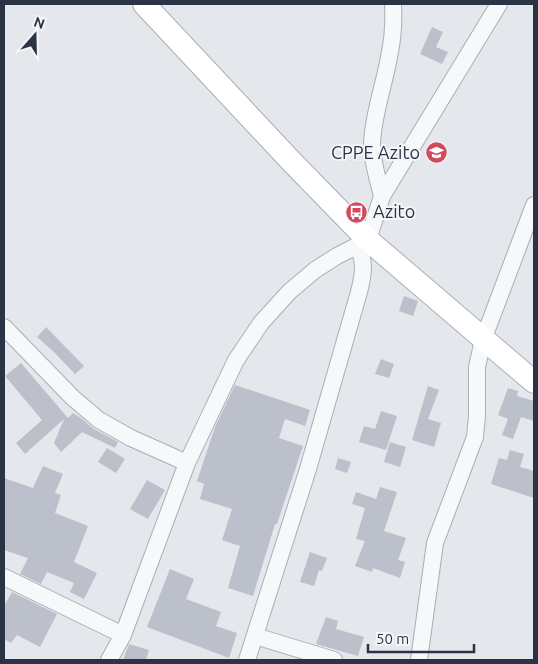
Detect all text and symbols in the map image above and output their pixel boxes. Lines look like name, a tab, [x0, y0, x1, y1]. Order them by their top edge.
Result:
north arrow	[10, 10, 60, 60]
text: N	[32, 13, 47, 32]
school or university icon: CPPE Azito	[424, 141, 448, 165]
place label: CPPE Azito	[331, 142, 420, 162]
bus stop icon: Azito	[345, 200, 369, 224]
place label: Azito	[373, 201, 415, 221]
scale bar	[368, 622, 474, 654]
text: 50 m	[376, 630, 409, 647]

